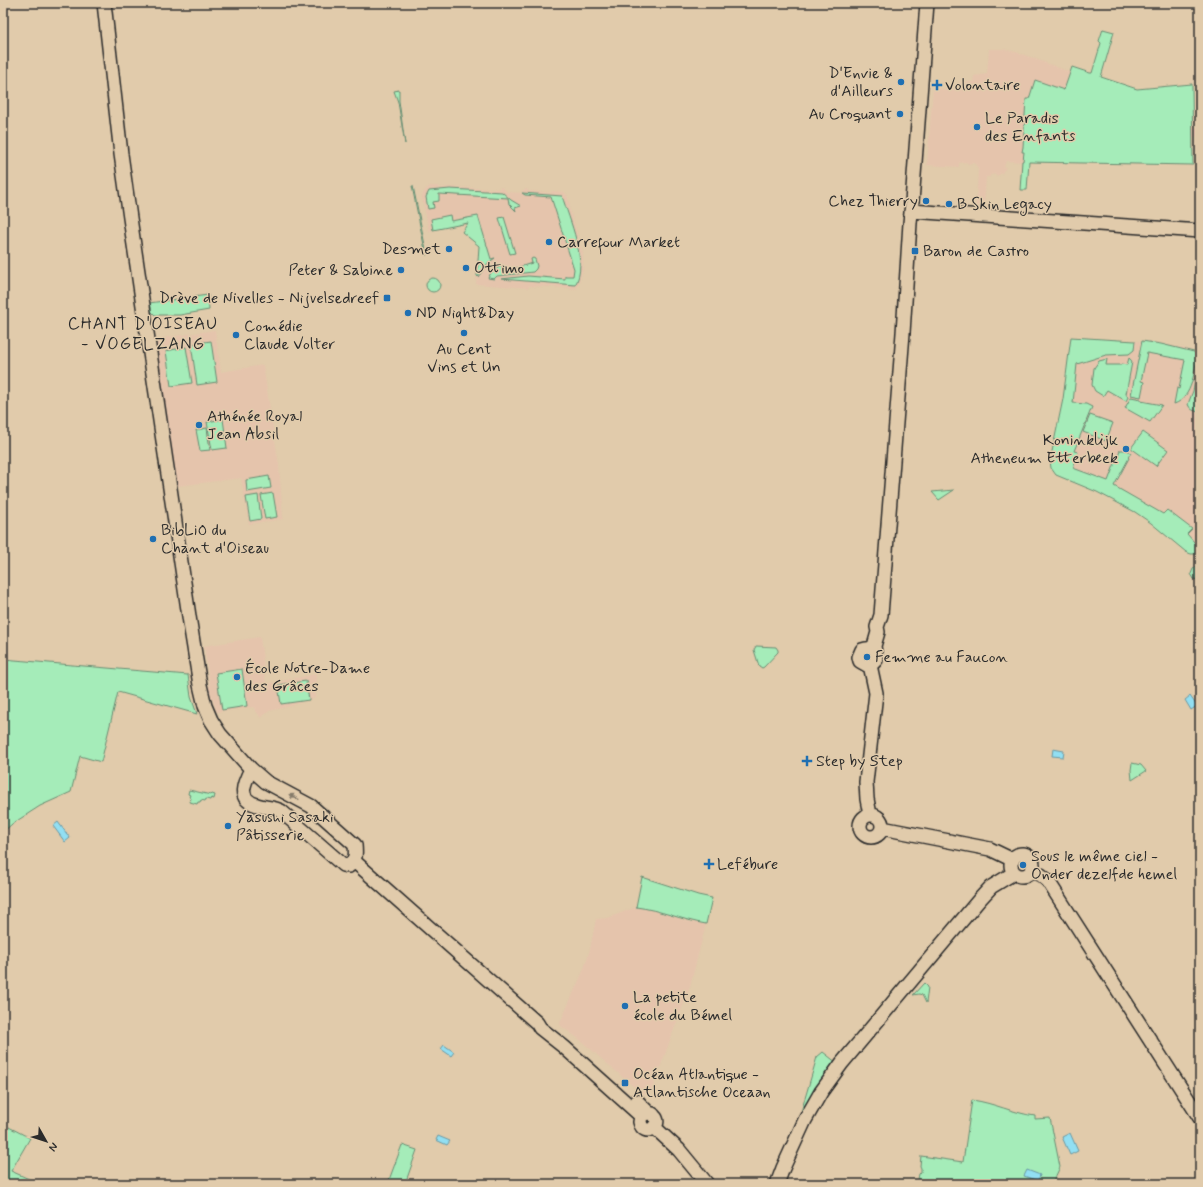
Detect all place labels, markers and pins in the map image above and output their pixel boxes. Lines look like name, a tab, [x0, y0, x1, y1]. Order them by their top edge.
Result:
place label: D'Envie & d'Ailleurs	[829, 63, 893, 102]
place label: Volontaire	[945, 75, 1020, 96]
marker: D'Envie & d'Ailleurs	[896, 77, 906, 87]
marker: Volontaire	[932, 80, 942, 90]
place label: Au Croquant	[808, 104, 892, 125]
place label: Le Paradis des Enfants	[985, 108, 1075, 147]
marker: Au Croquant	[895, 109, 905, 119]
marker: Le Paradis des Enfants	[972, 122, 982, 132]
place label: Chez Thierry	[828, 191, 918, 212]
place label: B Skin Legacy	[957, 194, 1052, 216]
marker: Chez Thierry	[921, 196, 931, 206]
marker: B Skin Legacy	[944, 199, 954, 209]
place label: Carrefour Market	[557, 232, 680, 255]
marker: Carrefour Market	[544, 237, 554, 247]
place label: Desmet	[382, 239, 442, 260]
place label: Baron de Castro	[923, 241, 1029, 262]
marker: Desmet	[444, 244, 454, 254]
marker: Baron de Castro	[910, 246, 920, 256]
place label: Ottimo	[474, 258, 524, 279]
place label: Peter & Sabine	[288, 260, 393, 281]
marker: Ottimo	[461, 263, 471, 273]
marker: Peter & Sabine	[396, 265, 406, 275]
place label: Drève de Nivelles - Nijvelsedreef	[159, 288, 379, 309]
marker: Drève de Nivelles - Nijvelsedreef	[382, 293, 392, 303]
place label: ND Night&Day	[416, 303, 514, 324]
marker: ND Night&Day	[403, 308, 413, 318]
place label: Comédie Claude Volter	[244, 316, 335, 355]
marker: Au Cent Vins et Un	[459, 328, 469, 338]
marker: Comédie Claude Volter	[231, 330, 241, 340]
place label: Au Cent Vins et Un	[427, 339, 501, 378]
place label: Athénée Royal Jean Absil	[207, 406, 302, 445]
marker: Athénée Royal Jean Absil	[194, 420, 204, 430]
place label: Koninklijk Atheneum Etterbeek	[971, 430, 1118, 469]
marker: Koninklijk Atheneum Etterbeek	[1121, 444, 1131, 454]
place label: BibLiO du Chant d'Oiseau	[161, 520, 269, 559]
marker: BibLiO du Chant d'Oiseau	[148, 534, 158, 544]
place label: Femme au Faucon	[875, 647, 1008, 668]
marker: Femme au Faucon	[862, 652, 872, 662]
place label: École Notre-Dame des Grâces	[245, 658, 370, 697]
marker: École Notre-Dame des Grâces	[232, 672, 242, 682]
place label: Step by Step	[816, 751, 903, 772]
marker: Step by Step	[801, 755, 813, 767]
place label: Yasushi Sasaki Pâtisserie	[236, 807, 334, 846]
marker: Yasushi Sasaki Pâtisserie	[223, 821, 233, 831]
place label: Sous le même ciel - Onder dezelfde hemel	[1031, 846, 1177, 885]
place label: Lefébure	[717, 854, 778, 875]
marker: Lefébure	[704, 859, 714, 869]
marker: Sous le même ciel - Onder dezelfde hemel	[1018, 860, 1028, 870]
place label: La petite école du Bémel	[633, 987, 732, 1026]
marker: La petite école du Bémel	[620, 1001, 630, 1011]
place label: Océan Atlantique - Atlantische Oceaan	[633, 1064, 771, 1103]
marker: Océan Atlantique - Atlantische Oceaan	[620, 1078, 630, 1088]

